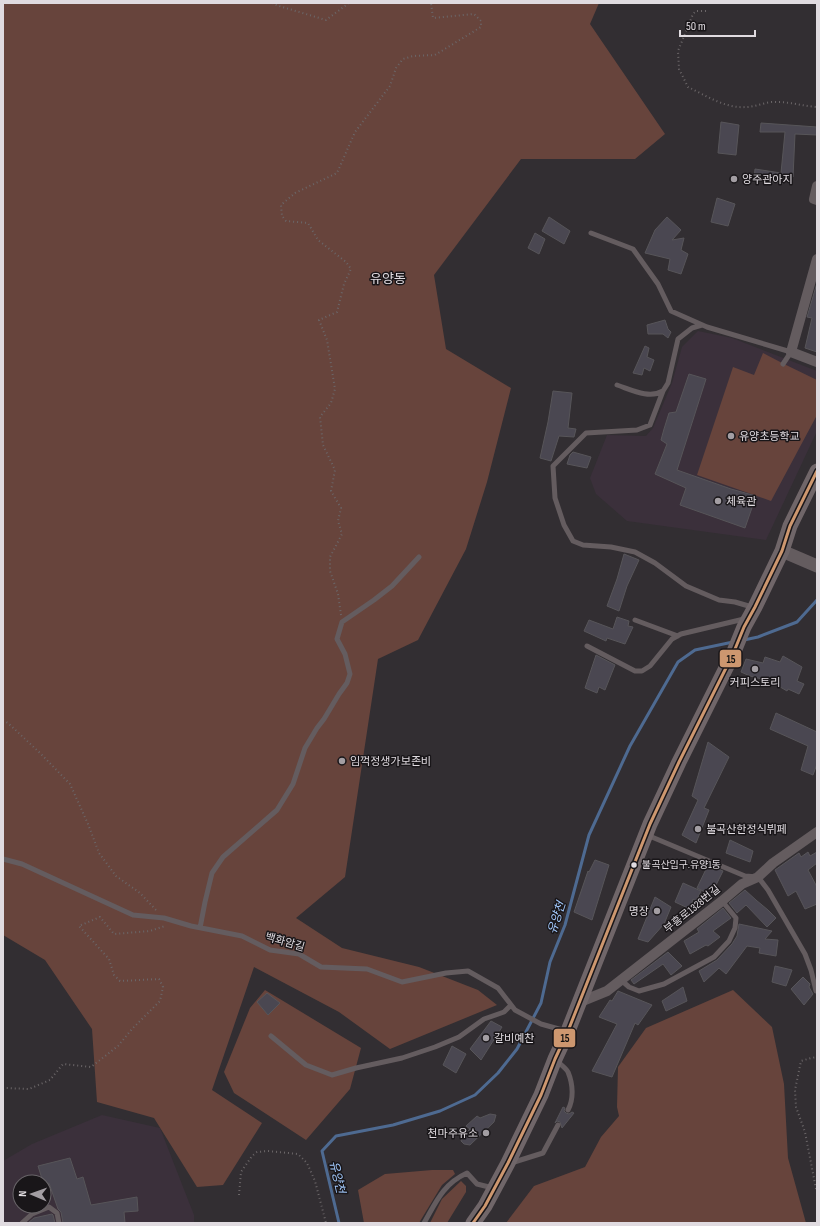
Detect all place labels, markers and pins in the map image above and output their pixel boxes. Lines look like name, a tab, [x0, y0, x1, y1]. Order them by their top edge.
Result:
place label: 양주관아지	[742, 173, 793, 186]
marker: 양주관아지	[729, 174, 739, 184]
place label: 유양초등학교	[739, 430, 800, 443]
marker: 유양초등학교	[726, 431, 736, 441]
place label: 체육관	[726, 495, 756, 508]
marker: 체육관	[713, 496, 723, 506]
marker: 커피스토리	[750, 664, 760, 674]
place label: 커피스토리	[730, 676, 780, 689]
place label: 임꺽정생가보존비	[350, 755, 431, 768]
marker: 임꺽정생가보존비	[337, 756, 347, 766]
place label: 불곡산한정식뷔페	[706, 823, 787, 836]
marker: 불곡산한정식뷔페	[693, 824, 703, 834]
place label: 불곡산입구.유양1동	[642, 859, 721, 871]
marker: 불곡산입구.유양1동	[629, 860, 639, 870]
place label: 명장	[629, 905, 649, 918]
marker: 명장	[652, 906, 662, 916]
place label: 갈비예찬	[494, 1032, 534, 1045]
marker: 갈비예찬	[481, 1033, 491, 1043]
place label: 천마주유소	[427, 1127, 478, 1140]
marker: 천마주유소	[481, 1128, 491, 1138]

